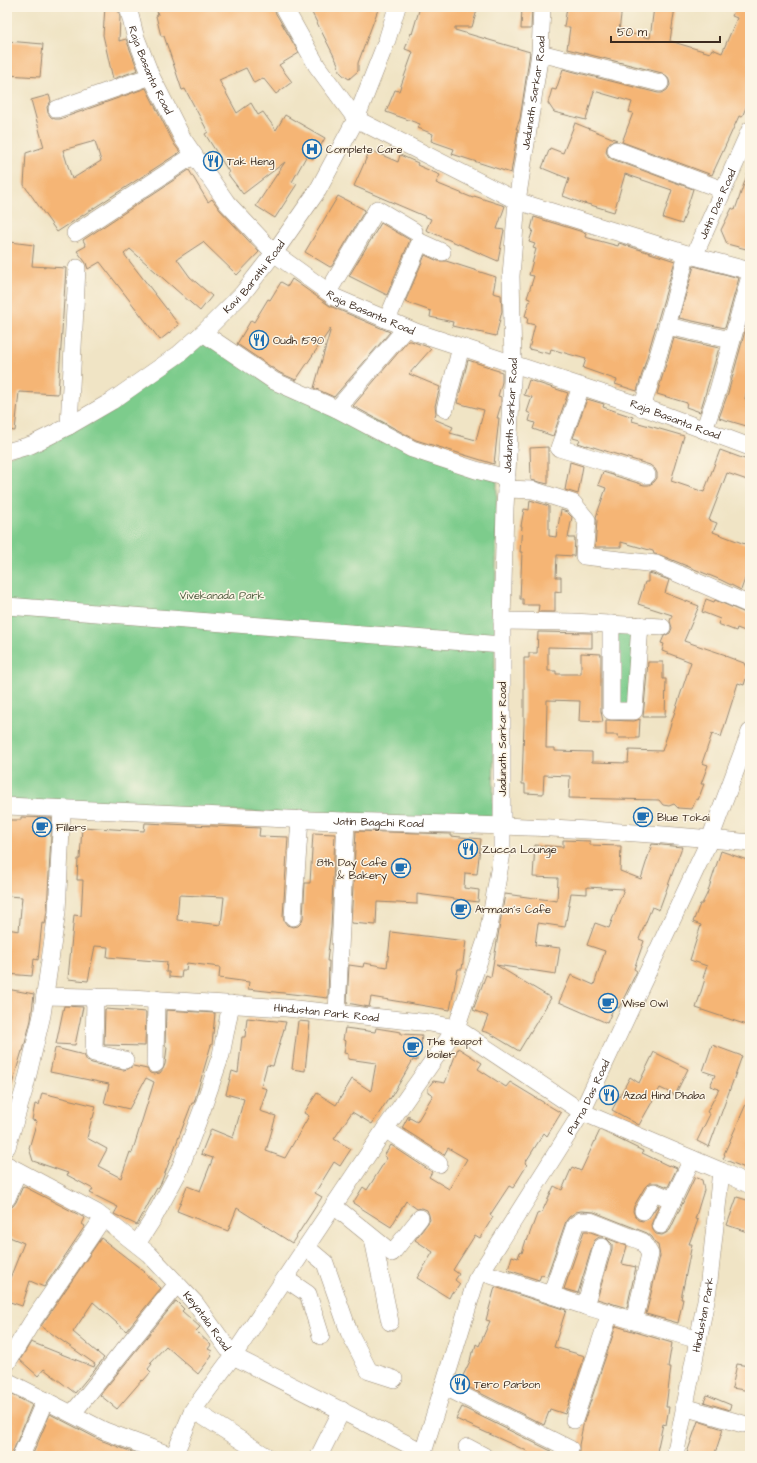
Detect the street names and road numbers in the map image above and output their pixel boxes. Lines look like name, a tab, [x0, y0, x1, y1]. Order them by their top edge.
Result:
street label: Raja Basanta Road	[125, 24, 176, 117]
street label: Jadunath Sarkar Road	[518, 35, 549, 151]
street label: Jatin Das Road	[695, 166, 740, 242]
street label: Kavi Barathi Road	[220, 237, 289, 317]
street label: Raja Basanta Road	[323, 287, 417, 339]
street label: Jadunath Sarkar Road	[500, 357, 521, 473]
street label: Raja Basanta Road	[628, 396, 723, 443]
street label: Jadunath Sarkar Road	[495, 681, 510, 796]
street label: Jatin Bagchi Road	[333, 814, 424, 831]
street label: Hindustan Park Road	[273, 1000, 380, 1026]
street label: Purna Das Road	[563, 1057, 614, 1137]
street label: Hindustan Park	[689, 1276, 717, 1354]
street label: Keyatala Road	[180, 1288, 234, 1354]

